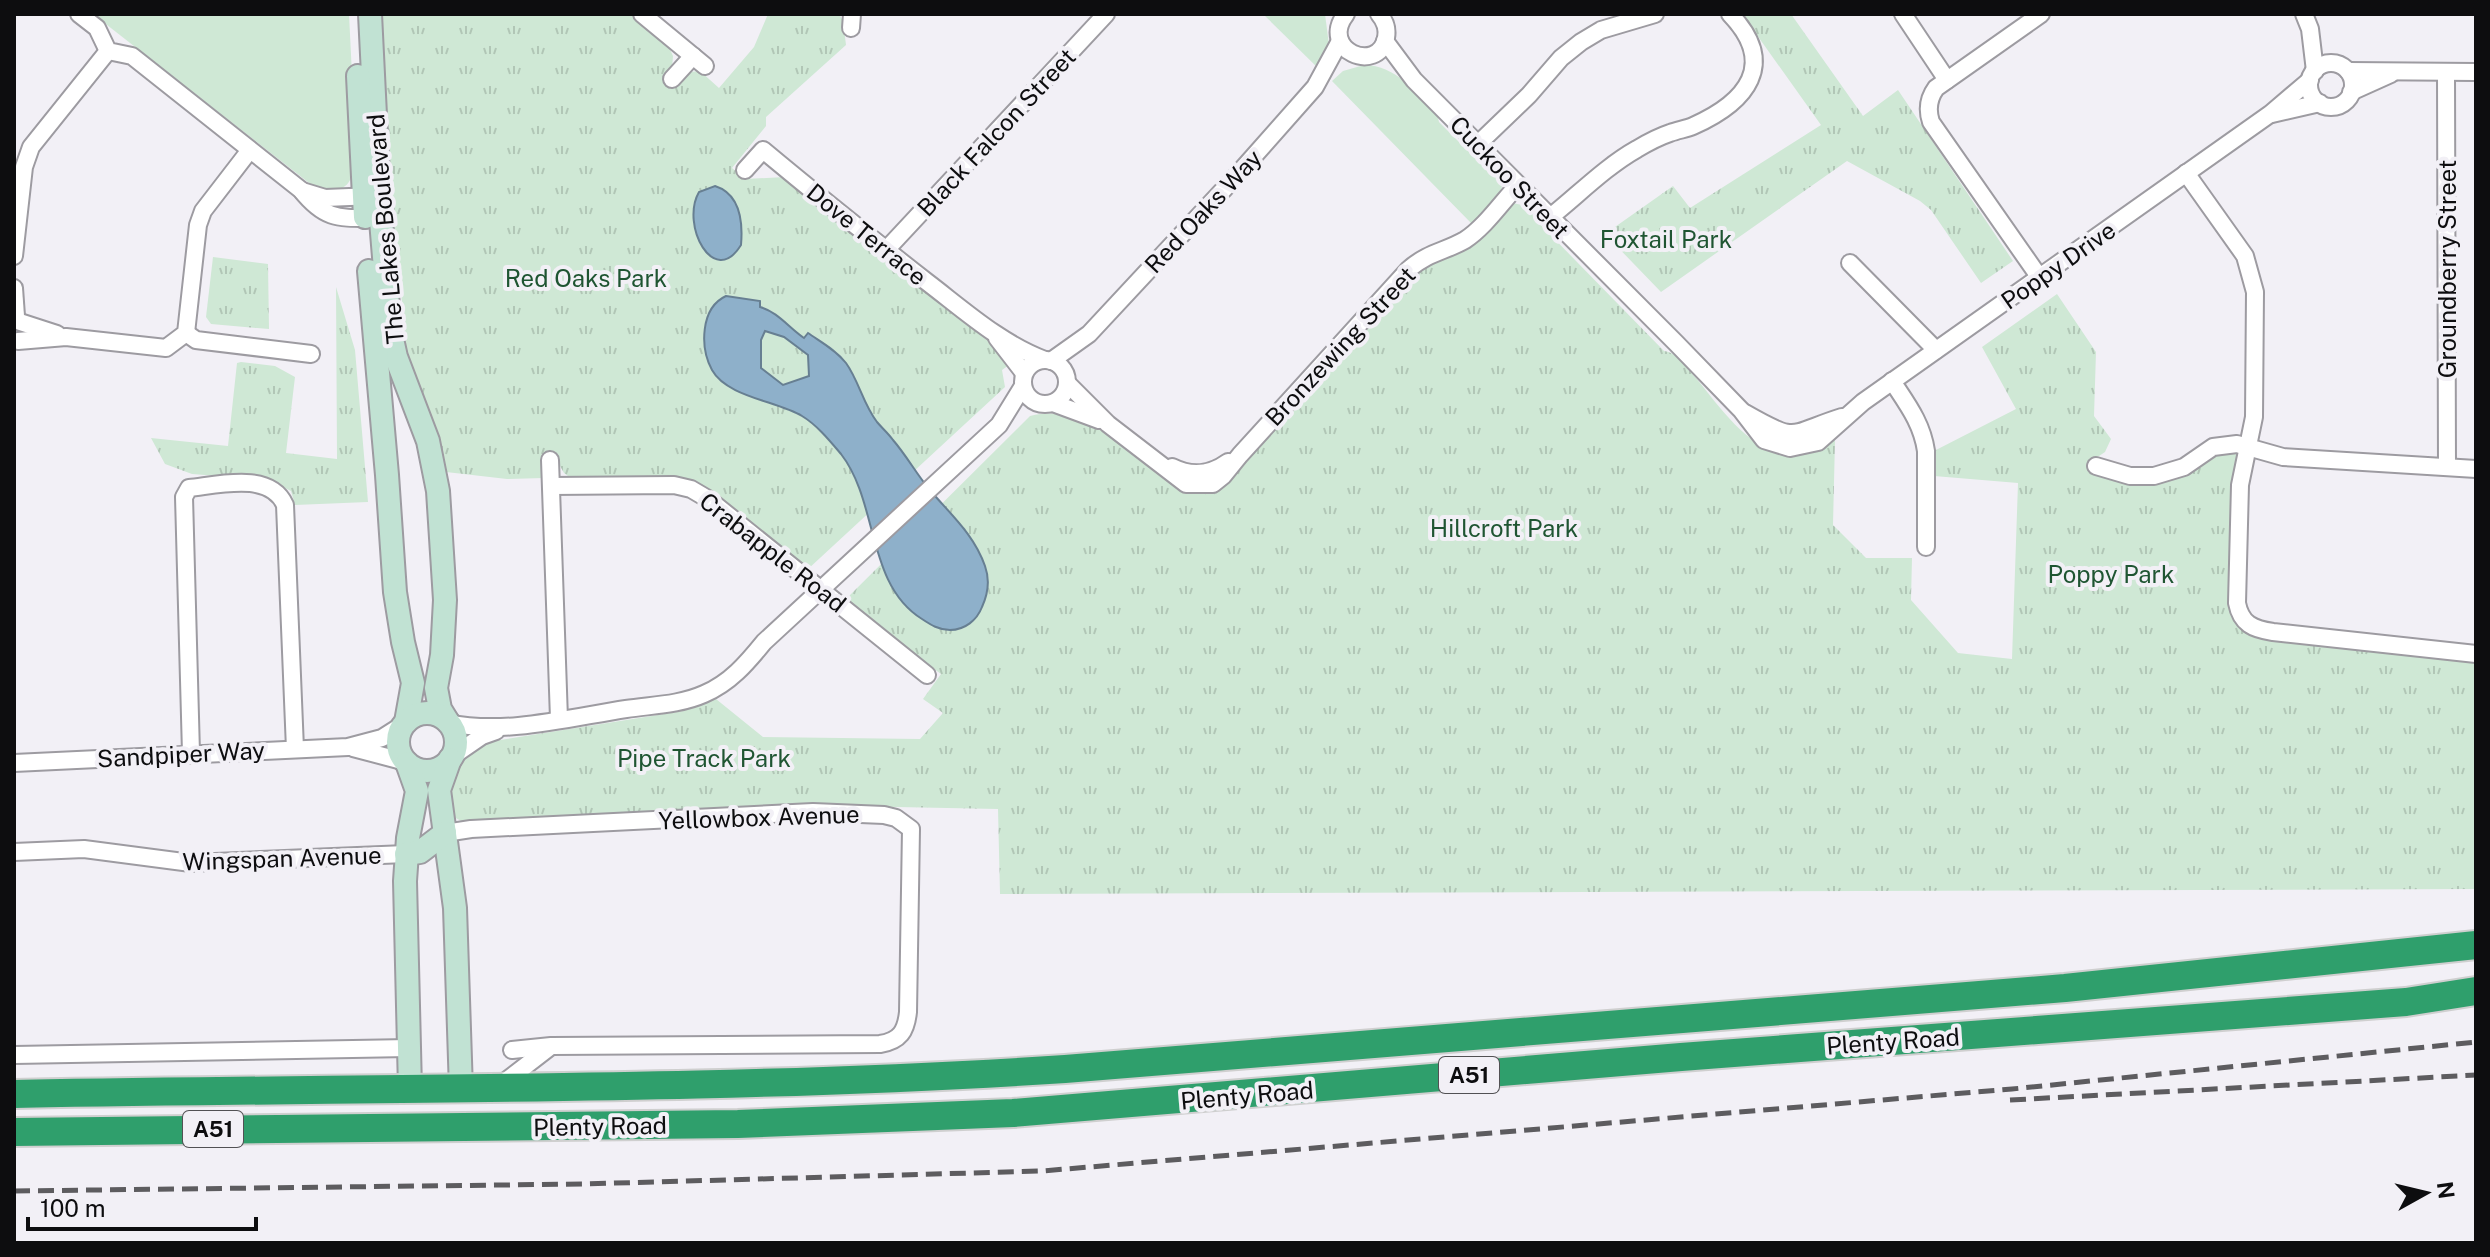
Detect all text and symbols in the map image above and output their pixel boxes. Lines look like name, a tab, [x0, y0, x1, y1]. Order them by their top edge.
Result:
street label: Black Falcon Street	[911, 42, 1081, 222]
street label: Cuckoo Street	[1445, 110, 1575, 244]
street label: The Lakes Boulevard	[361, 113, 409, 345]
street label: Red Oaks Way	[1139, 143, 1267, 278]
street label: Groundberry Street	[2433, 160, 2461, 378]
street label: Dove Terrace	[802, 177, 932, 291]
street label: Poppy Drive	[1995, 215, 2121, 315]
park label: Foxtail Park	[1600, 225, 1732, 253]
street label: Bronzewing Street	[1259, 261, 1421, 431]
park label: Red Oaks Park	[505, 264, 667, 292]
street label: Crabapple Road	[694, 486, 852, 618]
park label: Hillcroft Park	[1430, 514, 1578, 542]
park label: Poppy Park	[2048, 560, 2174, 588]
street label: Sandpiper Way	[96, 736, 266, 772]
park label: Pipe Track Park	[617, 744, 791, 772]
street label: Yellowbox Avenue	[658, 799, 860, 835]
street label: Wingspan Avenue	[182, 841, 382, 875]
street label: Plenty Road	[1825, 1022, 1961, 1060]
road number: A51	[1439, 1057, 1499, 1093]
street label: Plenty Road	[1179, 1075, 1315, 1115]
road number: A51	[183, 1111, 243, 1147]
street label: Plenty Road	[533, 1111, 667, 1141]
north arrow	[2386, 1153, 2466, 1233]
text: N	[2432, 1180, 2460, 1201]
scale bar	[28, 1181, 256, 1231]
text: 100 m	[40, 1194, 106, 1222]

